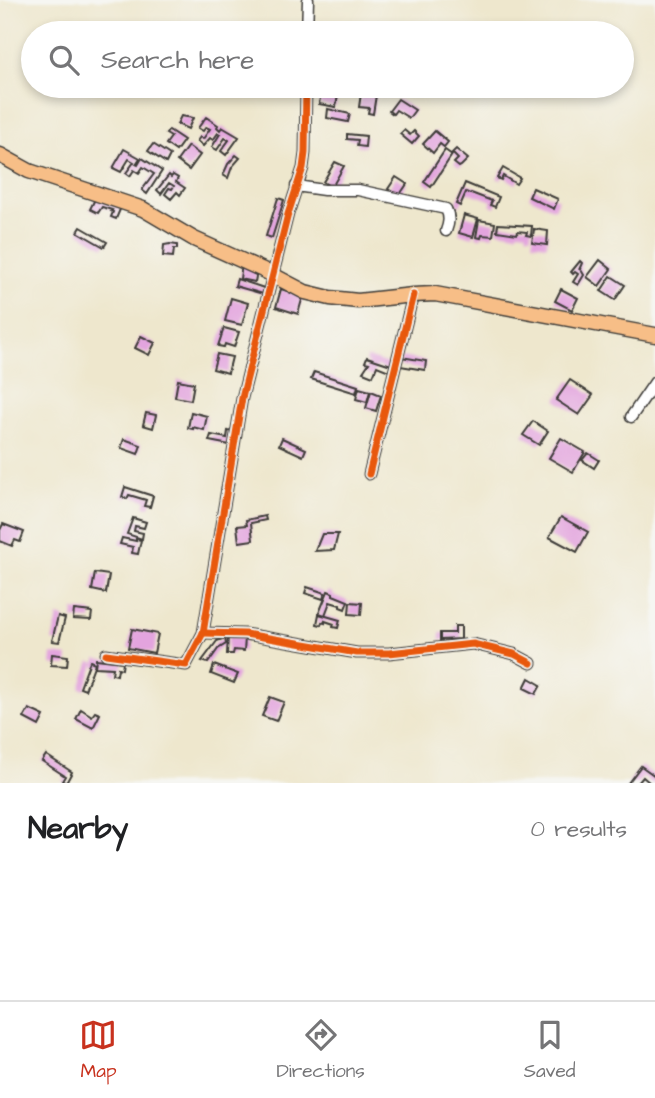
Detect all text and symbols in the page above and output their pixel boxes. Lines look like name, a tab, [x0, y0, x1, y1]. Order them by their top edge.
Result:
search box	[21, 21, 634, 98]
icon: search	[45, 41, 83, 79]
text: Search here	[101, 42, 254, 78]
text: Nearby	[28, 808, 128, 850]
text: 0 results	[530, 813, 627, 845]
tab: Map	[79, 1016, 117, 1085]
tab: Directions	[276, 1016, 365, 1085]
tab: Saved	[524, 1016, 575, 1085]

